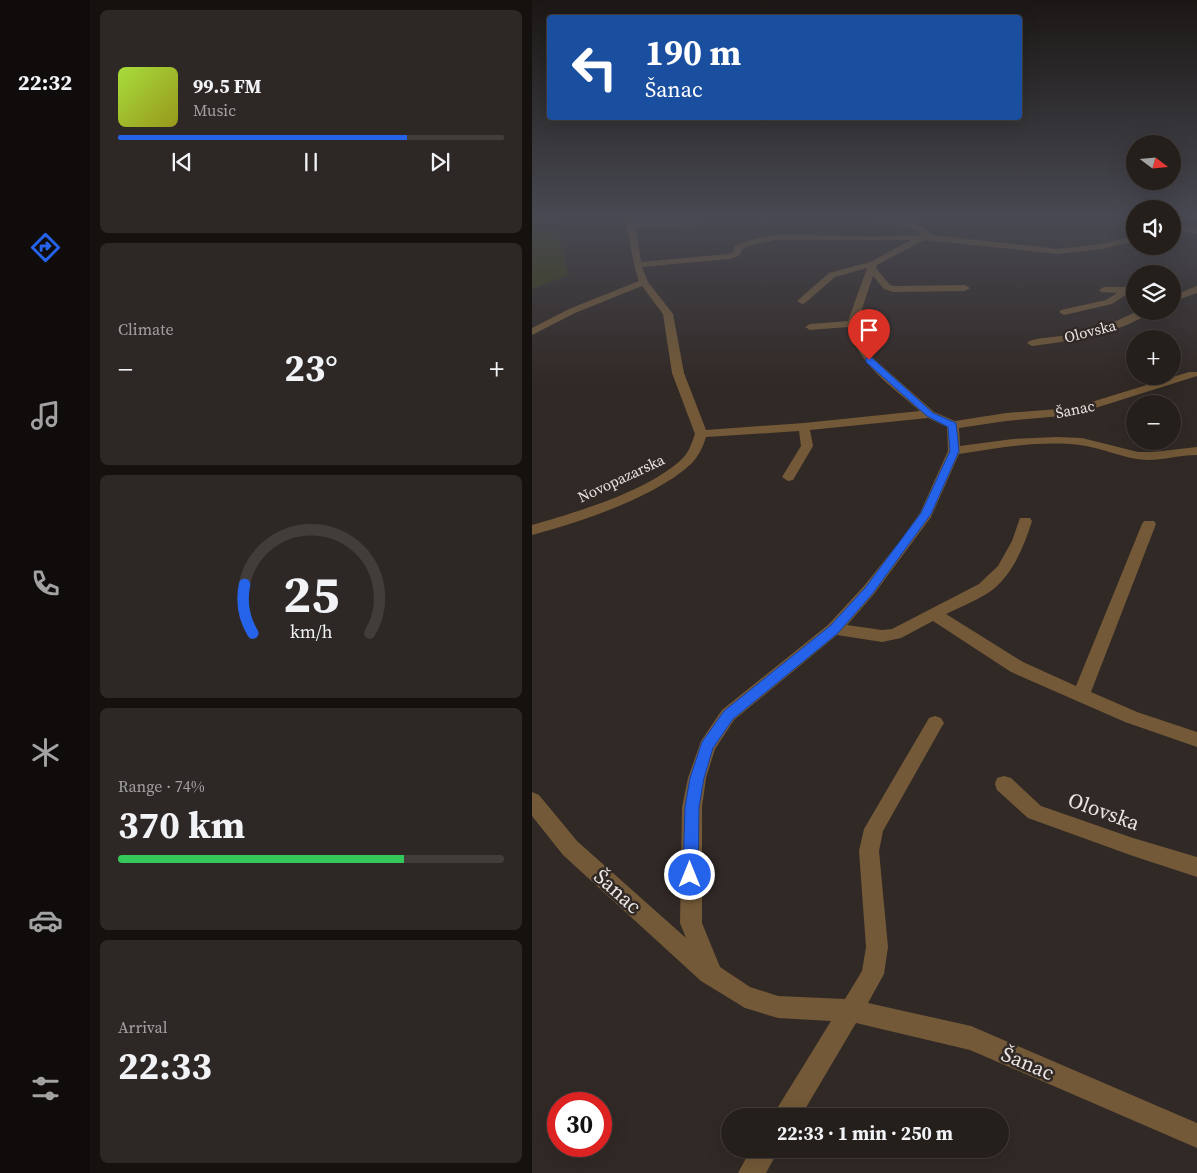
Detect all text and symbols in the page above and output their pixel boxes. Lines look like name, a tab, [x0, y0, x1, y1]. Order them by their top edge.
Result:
text: 190 m	[645, 29, 741, 77]
icon: left	[562, 35, 627, 100]
text: 22:32	[18, 67, 72, 97]
text: 99.5 FM	[193, 73, 262, 99]
text: Šanac	[645, 74, 703, 104]
text: Music	[193, 99, 236, 121]
north arrow	[1126, 135, 1181, 190]
map controls	[1126, 135, 1181, 450]
icon: previous	[168, 148, 196, 176]
icon: pause	[297, 148, 325, 176]
icon: next	[426, 148, 454, 176]
button: sound	[1126, 200, 1181, 255]
icon: directions	[28, 230, 63, 265]
button: layers	[1126, 265, 1181, 320]
pin	[848, 309, 890, 360]
street label: Olovska	[1062, 314, 1119, 348]
icon: arrive	[855, 316, 883, 344]
text: Climate	[118, 318, 174, 340]
button: +	[1126, 330, 1181, 385]
text: 23°	[284, 342, 338, 394]
text: −	[118, 350, 133, 388]
text: +	[489, 350, 504, 388]
street label: Šanac	[1054, 395, 1096, 423]
button: −	[1126, 395, 1181, 450]
icon: music	[28, 398, 63, 433]
street label: Novopazarska	[574, 449, 668, 507]
text: 25	[283, 558, 339, 629]
icon: phone	[28, 566, 63, 601]
text: km/h	[290, 619, 333, 644]
icon: climate	[28, 735, 63, 770]
text: Range · 74%	[118, 775, 205, 797]
street label: Olovska	[1064, 785, 1144, 837]
text: 370 km	[118, 799, 245, 851]
position arrow	[663, 848, 715, 900]
street label: Šanac	[588, 862, 648, 920]
icon: car	[28, 903, 63, 938]
text: Arrival	[118, 1016, 167, 1038]
street label: Šanac	[997, 1039, 1059, 1087]
text: 22:33	[118, 1040, 212, 1092]
icon: filters	[28, 1071, 63, 1106]
speed limit sign: 30	[547, 1092, 612, 1157]
text: 22:33 · 1 min · 250 m	[777, 1120, 953, 1146]

